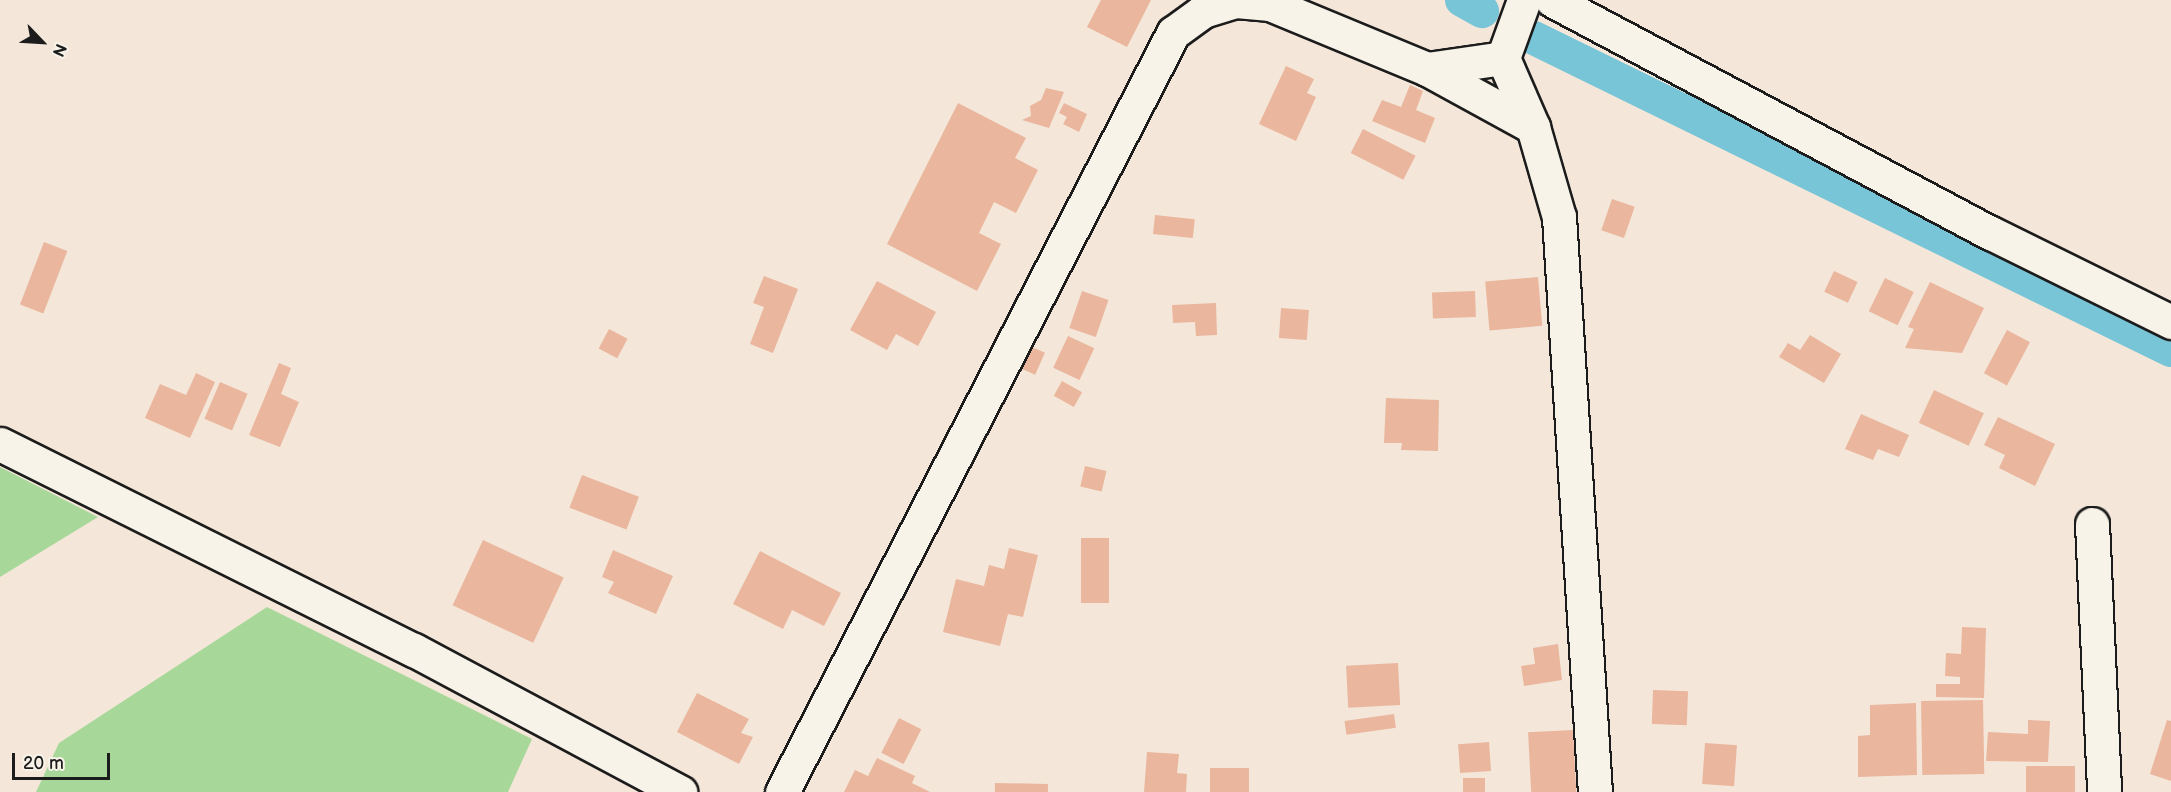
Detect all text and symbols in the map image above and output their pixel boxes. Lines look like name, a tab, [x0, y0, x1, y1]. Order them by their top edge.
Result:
north arrow	[12, 12, 72, 72]
text: N	[48, 40, 70, 59]
scale bar	[15, 741, 112, 779]
text: 20 m	[23, 753, 64, 774]

